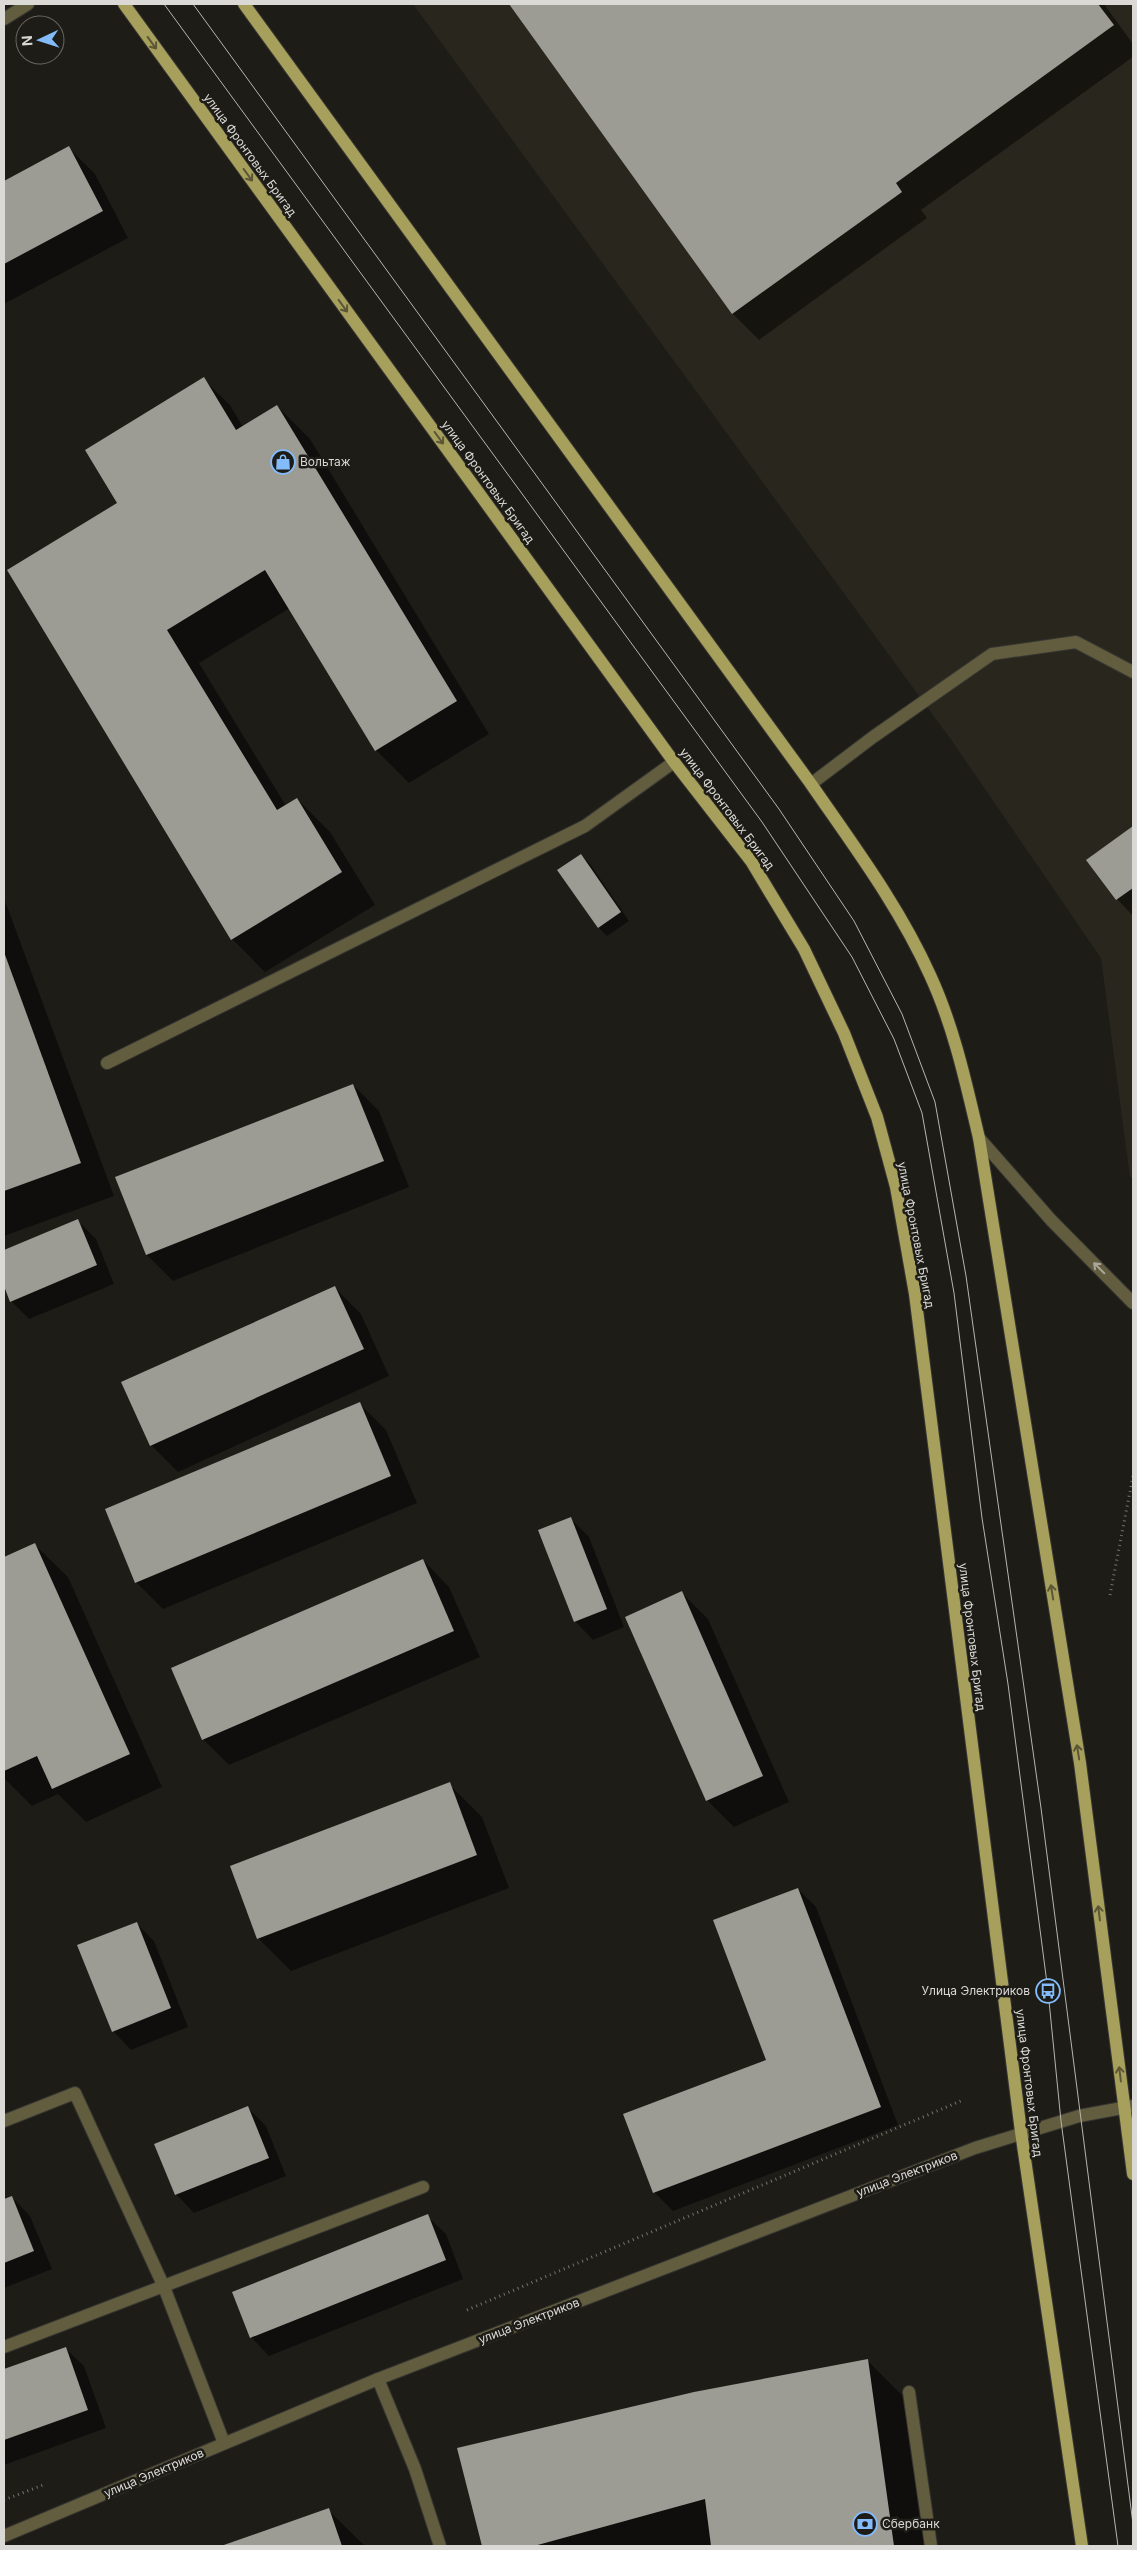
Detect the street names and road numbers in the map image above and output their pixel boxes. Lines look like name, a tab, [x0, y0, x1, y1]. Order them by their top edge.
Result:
street label: улица Фронтовых Бригад	[201, 90, 300, 220]
street label: улица Фронтовых Бригад	[439, 417, 538, 547]
street label: улица Фронтовых Бригад	[677, 745, 778, 873]
street label: улица Фронтовых Бригад	[895, 1160, 938, 1310]
street label: улица Фронтовых Бригад	[956, 1562, 989, 1712]
street label: улица Фронтовых Бригад	[1013, 2008, 1046, 2158]
street label: улица Электриков	[854, 2147, 960, 2200]
street label: улица Электриков	[476, 2294, 582, 2347]
street label: улица Электриков	[102, 2445, 206, 2500]

